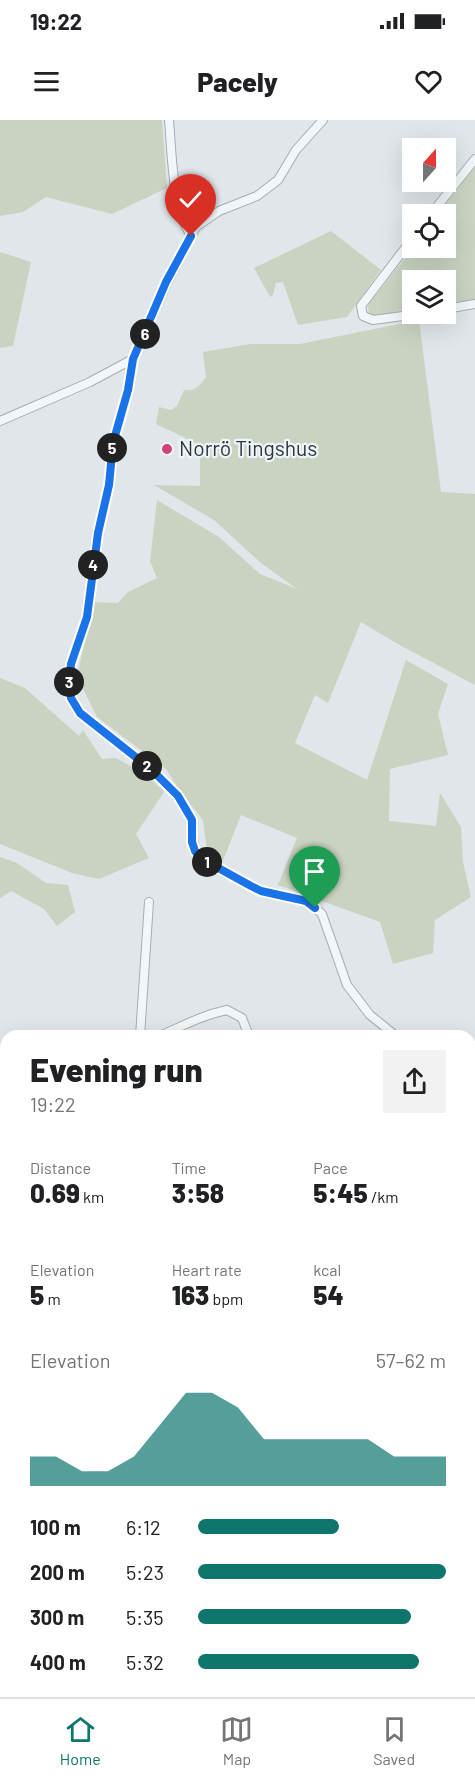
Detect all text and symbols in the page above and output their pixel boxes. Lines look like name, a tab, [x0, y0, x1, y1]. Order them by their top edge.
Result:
text: 19:22	[30, 8, 82, 34]
icon: menu	[30, 65, 63, 98]
text: Pacely	[197, 65, 278, 97]
icon: heart	[412, 65, 445, 98]
north arrow	[402, 138, 456, 192]
map controls	[402, 138, 456, 324]
pin	[165, 174, 216, 236]
icon: check	[174, 183, 207, 216]
button: locate	[402, 204, 456, 258]
button: layers	[402, 270, 456, 324]
pin: 6	[130, 319, 160, 349]
text: 6	[141, 324, 149, 343]
pin: 5	[97, 433, 127, 463]
place label: Norrö Tingshus	[179, 435, 317, 460]
text: 5	[108, 438, 116, 457]
marker: Norrö Tingshus	[160, 442, 174, 456]
pin: 4	[78, 550, 108, 580]
text: 4	[88, 555, 98, 574]
pin: 3	[54, 667, 84, 697]
text: 3	[65, 672, 73, 691]
pin: 2	[132, 751, 162, 781]
text: 2	[143, 756, 151, 775]
pin	[289, 846, 340, 908]
pin: 1	[192, 847, 222, 877]
text: 1	[204, 852, 210, 871]
icon: arrive	[298, 855, 331, 888]
text: Evening run	[30, 1049, 203, 1089]
button: share	[383, 1050, 446, 1113]
text: 19:22	[30, 1092, 76, 1116]
text: Distance	[30, 1158, 91, 1177]
text: Time	[172, 1158, 206, 1177]
text: Pace	[313, 1158, 348, 1177]
text: 0.69	[30, 1177, 80, 1208]
text: 3:58	[172, 1177, 224, 1208]
text: 5:45	[313, 1177, 368, 1208]
text: km	[80, 1187, 104, 1206]
text: /km	[368, 1187, 399, 1206]
text: Elevation	[30, 1260, 94, 1279]
text: Heart rate	[172, 1260, 242, 1279]
text: kcal	[313, 1260, 341, 1279]
text: 5	[30, 1279, 44, 1310]
text: 163	[172, 1279, 209, 1310]
text: 54	[313, 1279, 344, 1310]
text: m	[44, 1289, 61, 1308]
text: bpm	[209, 1289, 243, 1308]
text: Elevation	[30, 1348, 111, 1372]
text: 57–62 m	[376, 1348, 446, 1372]
text: 100 m	[30, 1515, 81, 1539]
text: 6:12	[126, 1515, 161, 1539]
text: 200 m	[30, 1560, 85, 1584]
text: 5:23	[126, 1560, 164, 1584]
text: 300 m	[30, 1605, 84, 1629]
text: 5:35	[126, 1605, 164, 1629]
text: 400 m	[30, 1650, 86, 1674]
text: 5:32	[126, 1650, 164, 1674]
tab: Home	[60, 1713, 101, 1768]
tab: Map	[220, 1713, 253, 1768]
tab: Saved	[373, 1713, 415, 1768]

